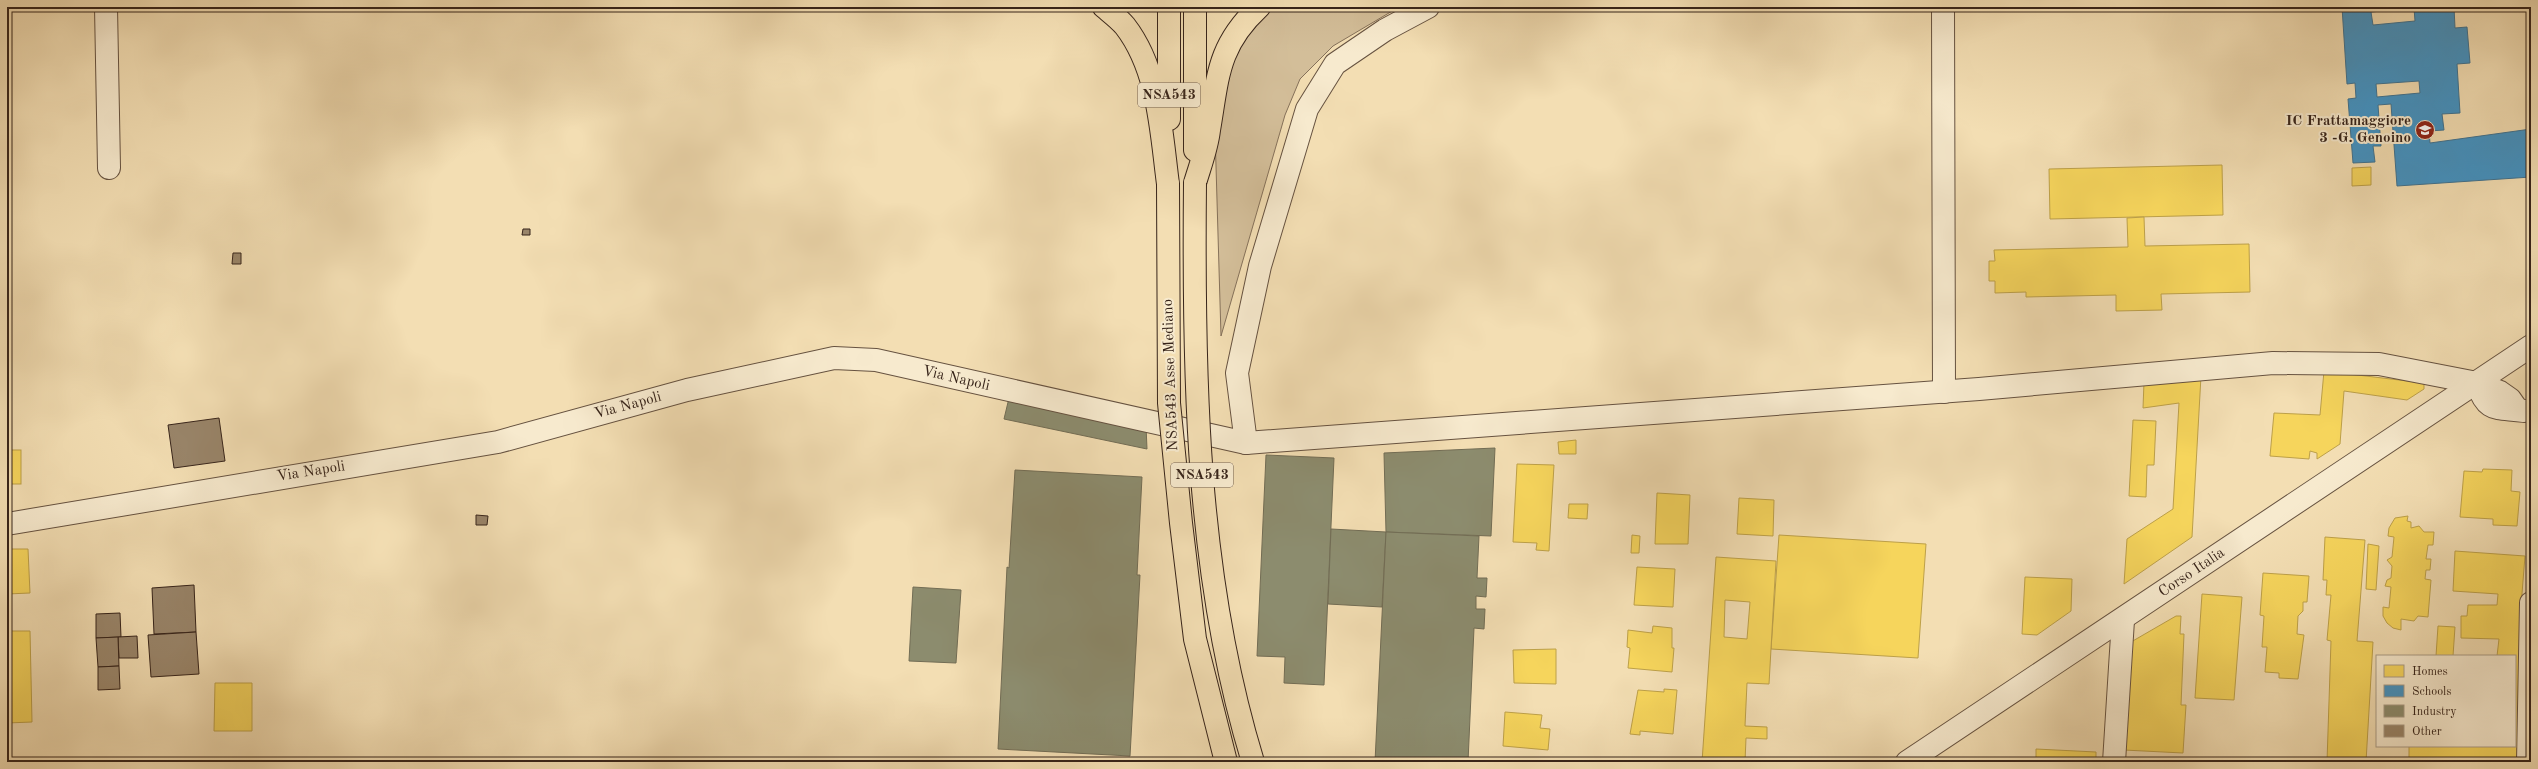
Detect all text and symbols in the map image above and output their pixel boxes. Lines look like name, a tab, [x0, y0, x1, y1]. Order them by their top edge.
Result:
road number: NSA543	[1138, 83, 1200, 107]
place label: IC Frattamaggiore 3 -G. Genoino	[2286, 114, 2411, 146]
school or university icon: IC Frattamaggiore 3 -G. Genoino	[2414, 119, 2436, 141]
street label: NSA543 Asse Mediano	[1161, 299, 1181, 451]
street label: Via Napoli	[921, 364, 991, 394]
street label: Via Napoli	[593, 390, 663, 422]
street label: Via Napoli	[276, 459, 346, 485]
road number: NSA543	[1171, 463, 1233, 487]
street label: Corso Italia	[2156, 545, 2228, 600]
legend	[2376, 655, 2516, 747]
text: Homes	[2412, 666, 2448, 678]
text: Schools	[2412, 686, 2452, 698]
text: Industry	[2412, 706, 2457, 718]
text: Other	[2412, 726, 2442, 738]

